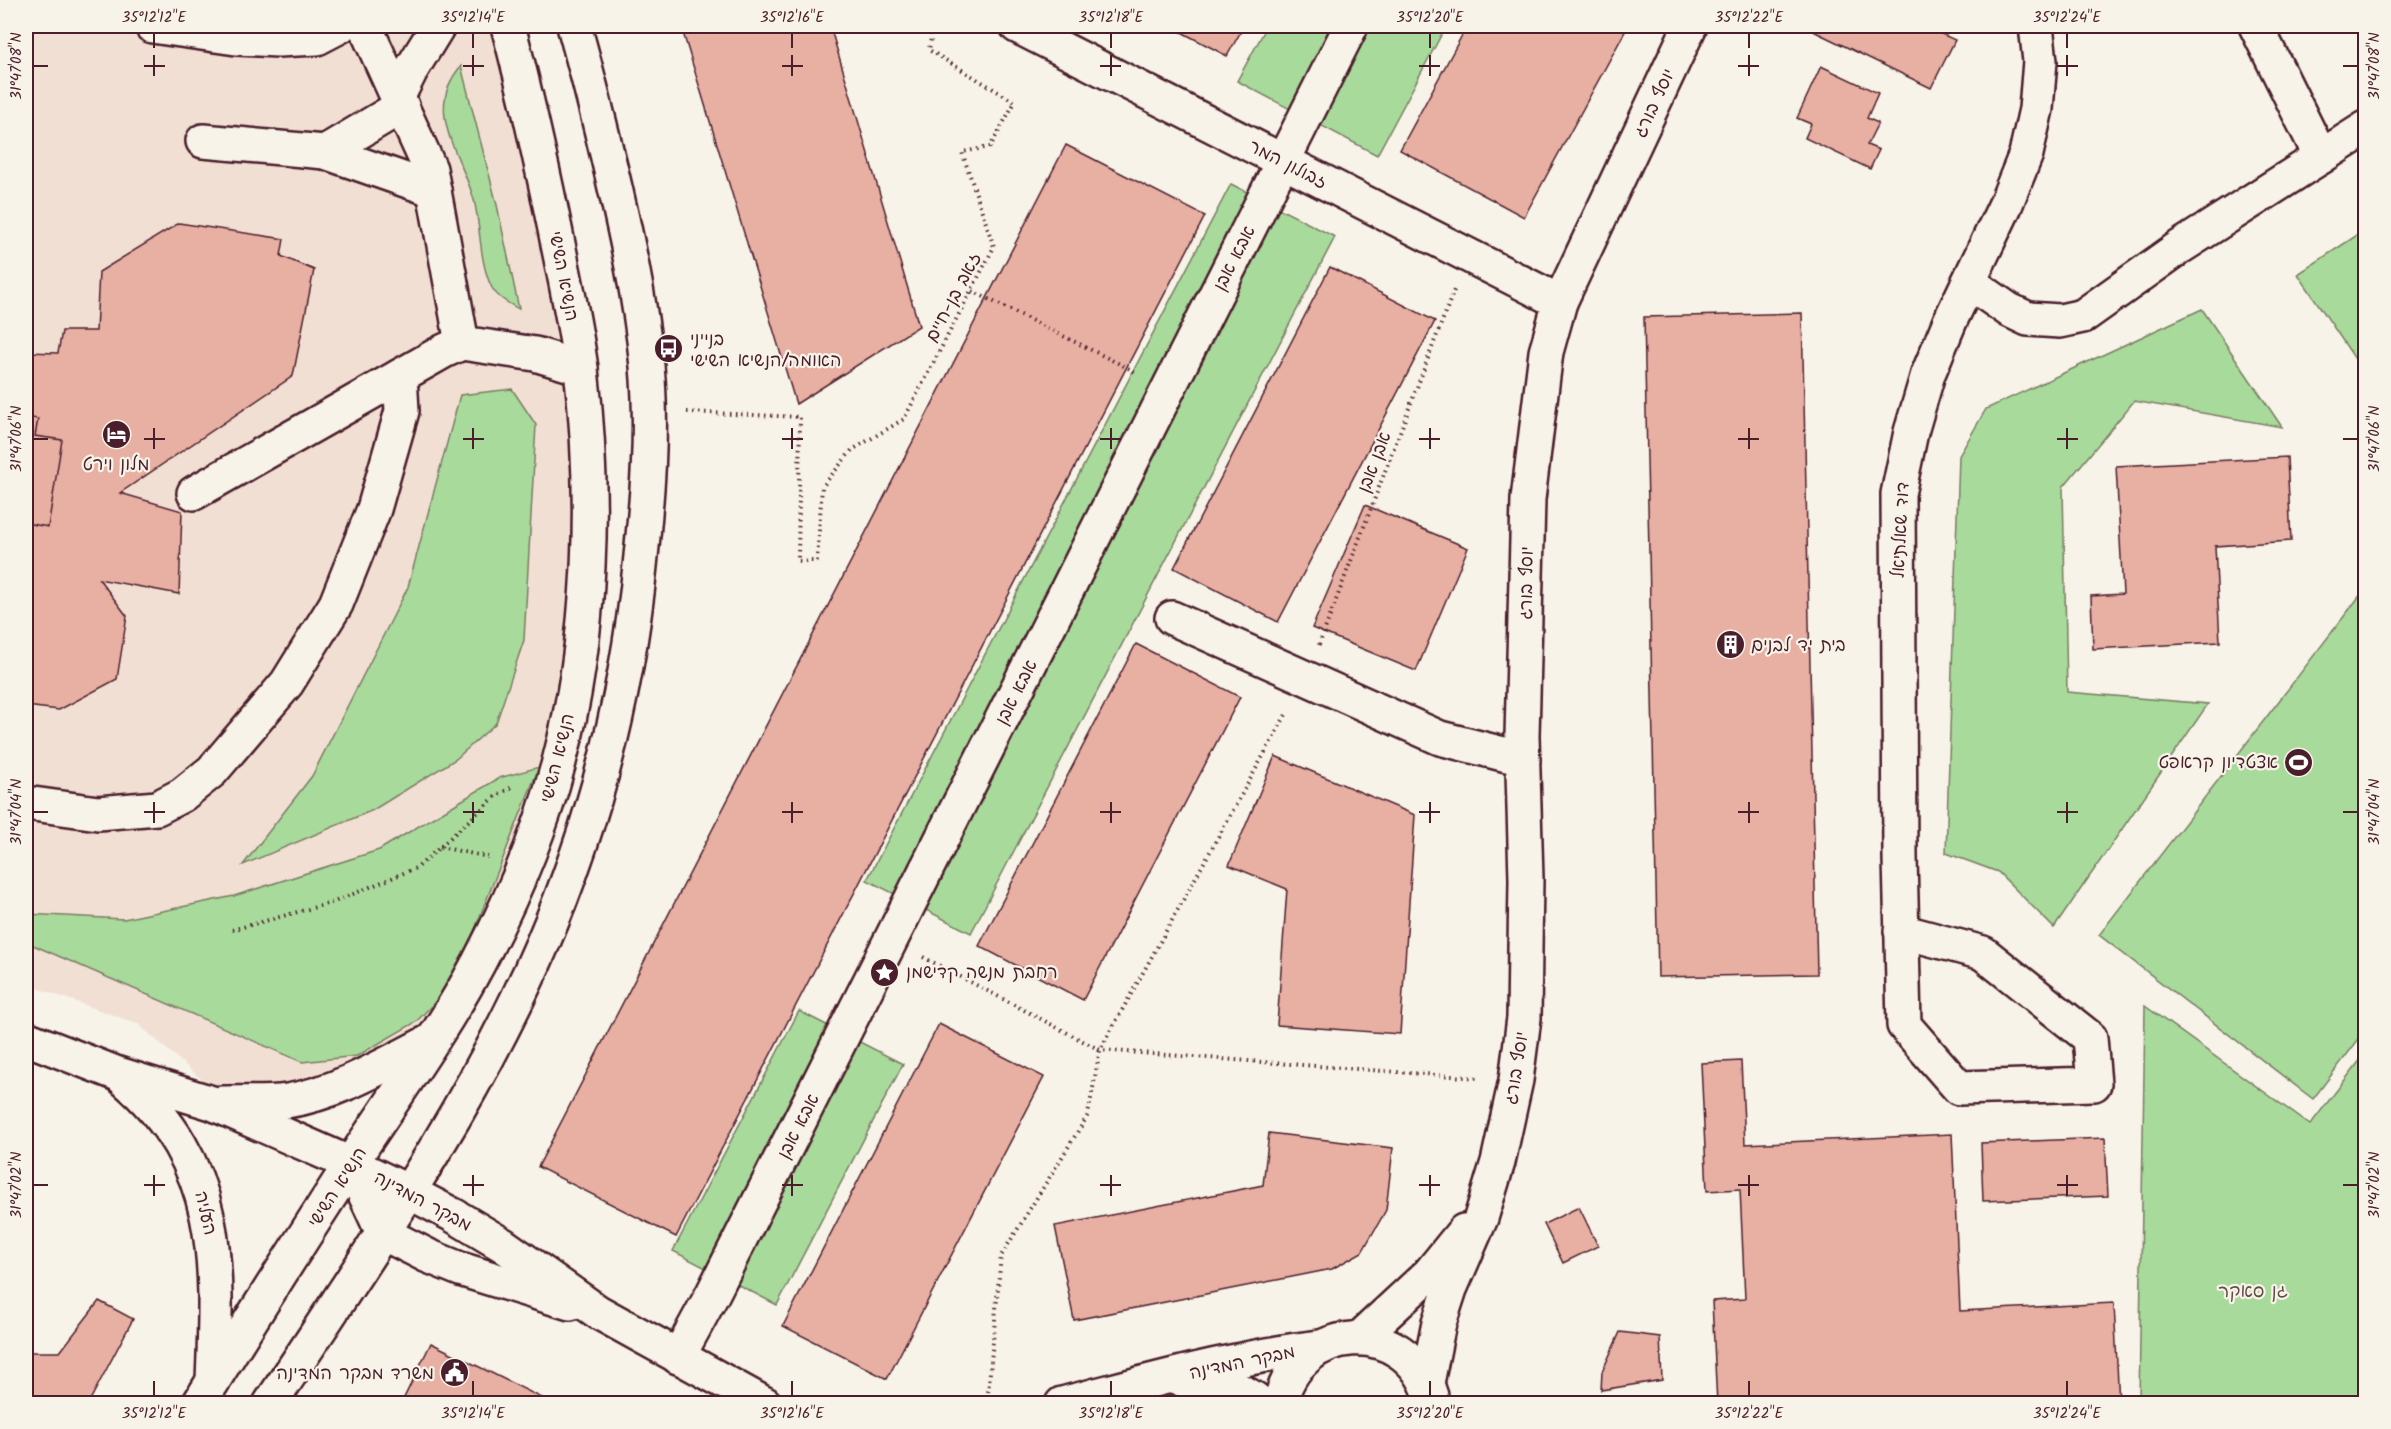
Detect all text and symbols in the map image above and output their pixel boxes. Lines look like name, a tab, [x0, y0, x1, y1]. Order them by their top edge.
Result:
text: 35°12'12"E	[122, 6, 187, 30]
text: 35°12'14"E	[441, 6, 506, 30]
text: 35°12'16"E	[760, 6, 825, 30]
text: 35°12'18"E	[1079, 6, 1145, 30]
text: 35°12'20"E	[1396, 6, 1465, 30]
text: 35°12'22"E	[1715, 6, 1784, 30]
text: 35°12'24"E	[2033, 6, 2102, 30]
text: 31°47'08"N	[5, 32, 29, 100]
text: 31°47'08"N	[2363, 32, 2387, 100]
street label: יוסף בורג	[1627, 64, 1684, 143]
street label: זבולון המר	[1243, 133, 1332, 198]
street label: אבא אבן	[1207, 221, 1264, 296]
street label: הנשיא השישי	[540, 229, 586, 324]
street label: זאב בן-חיים	[918, 248, 990, 348]
place label: בנייני האומה/הנשיא השישי	[690, 326, 841, 376]
bus stop icon: בנייני האומה/הנשיא השישי	[653, 333, 685, 365]
text: 31°47'06"N	[5, 406, 29, 472]
text: 31°47'06"N	[2363, 406, 2387, 472]
hotel icon: מלון וירט	[100, 419, 132, 451]
street label: אבן אבן	[1351, 428, 1400, 497]
place label: מלון וירט	[83, 451, 149, 480]
street label: דוד שאלתיאל	[1884, 481, 1918, 579]
street label: יוסף בורג	[1512, 546, 1543, 620]
building icon: בית יד לבנים	[1714, 629, 1746, 661]
place label: בית יד לבנים	[1751, 632, 1846, 661]
street label: אבא אבן	[989, 655, 1046, 730]
street label: הנשיא השישי	[533, 710, 584, 806]
sports icon: אצטדיון קראפט	[2283, 746, 2315, 778]
place label: אצטדיון קראפט	[2158, 749, 2278, 778]
text: 31°47'04"N	[5, 779, 29, 845]
text: 31°47'04"N	[2363, 779, 2387, 845]
place icon: רחבת מנשה קדישמן	[869, 956, 901, 988]
place label: רחבת מנשה קדישמן	[906, 959, 1058, 988]
street label: יוסף בורג	[1497, 1030, 1538, 1107]
street label: אבא אבן	[771, 1089, 828, 1164]
street label: הנשיא השישי	[301, 1141, 375, 1234]
text: 31°47'02"N	[5, 1151, 29, 1219]
text: 31°47'02"N	[2363, 1151, 2387, 1219]
street label: מבקר המדינה	[368, 1164, 476, 1240]
street label: העליה	[185, 1189, 224, 1238]
park label: גן סאקר	[2218, 1278, 2288, 1307]
street label: מבקר המדינה	[1187, 1338, 1298, 1389]
public building icon: משרד מבקר המדינה	[439, 1357, 471, 1389]
place label: משרד מבקר המדינה	[276, 1360, 434, 1389]
text: 35°12'12"E	[122, 1402, 187, 1426]
text: 35°12'14"E	[441, 1402, 506, 1426]
text: 35°12'16"E	[760, 1402, 825, 1426]
text: 35°12'18"E	[1079, 1402, 1145, 1426]
text: 35°12'20"E	[1396, 1402, 1465, 1426]
text: 35°12'22"E	[1715, 1402, 1784, 1426]
text: 35°12'24"E	[2033, 1402, 2102, 1426]

